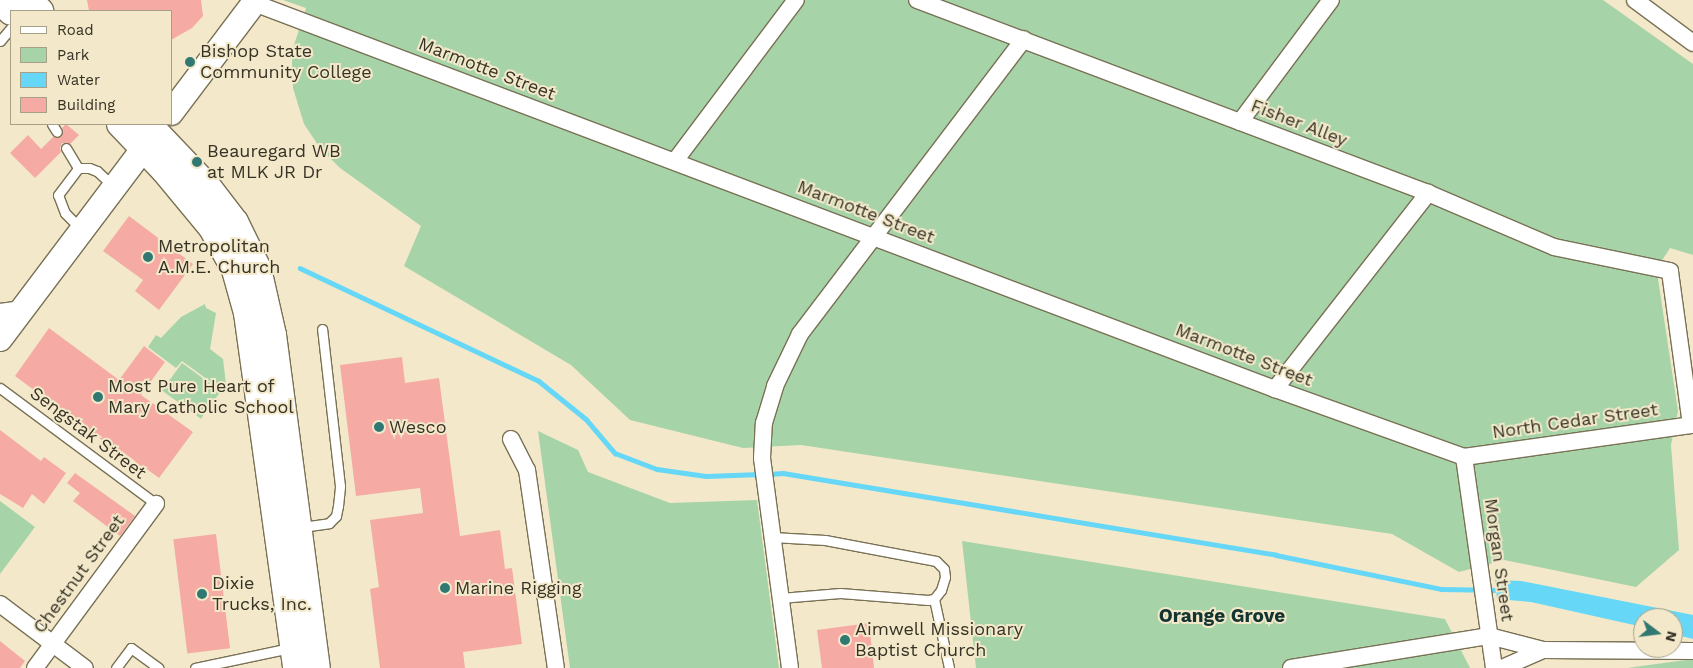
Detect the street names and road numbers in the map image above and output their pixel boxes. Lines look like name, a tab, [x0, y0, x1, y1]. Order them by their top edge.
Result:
street label: Marmotte Street	[415, 33, 559, 105]
street label: Fisher Alley	[1247, 95, 1351, 151]
street label: Marmotte Street	[794, 176, 938, 248]
street label: Marmotte Street	[1172, 319, 1316, 391]
street label: Sengstak Street	[25, 382, 151, 484]
street label: North Cedar Street	[1491, 399, 1659, 443]
street label: Morgan Street	[1480, 497, 1518, 623]
street label: Chestnut Street	[29, 511, 129, 637]

